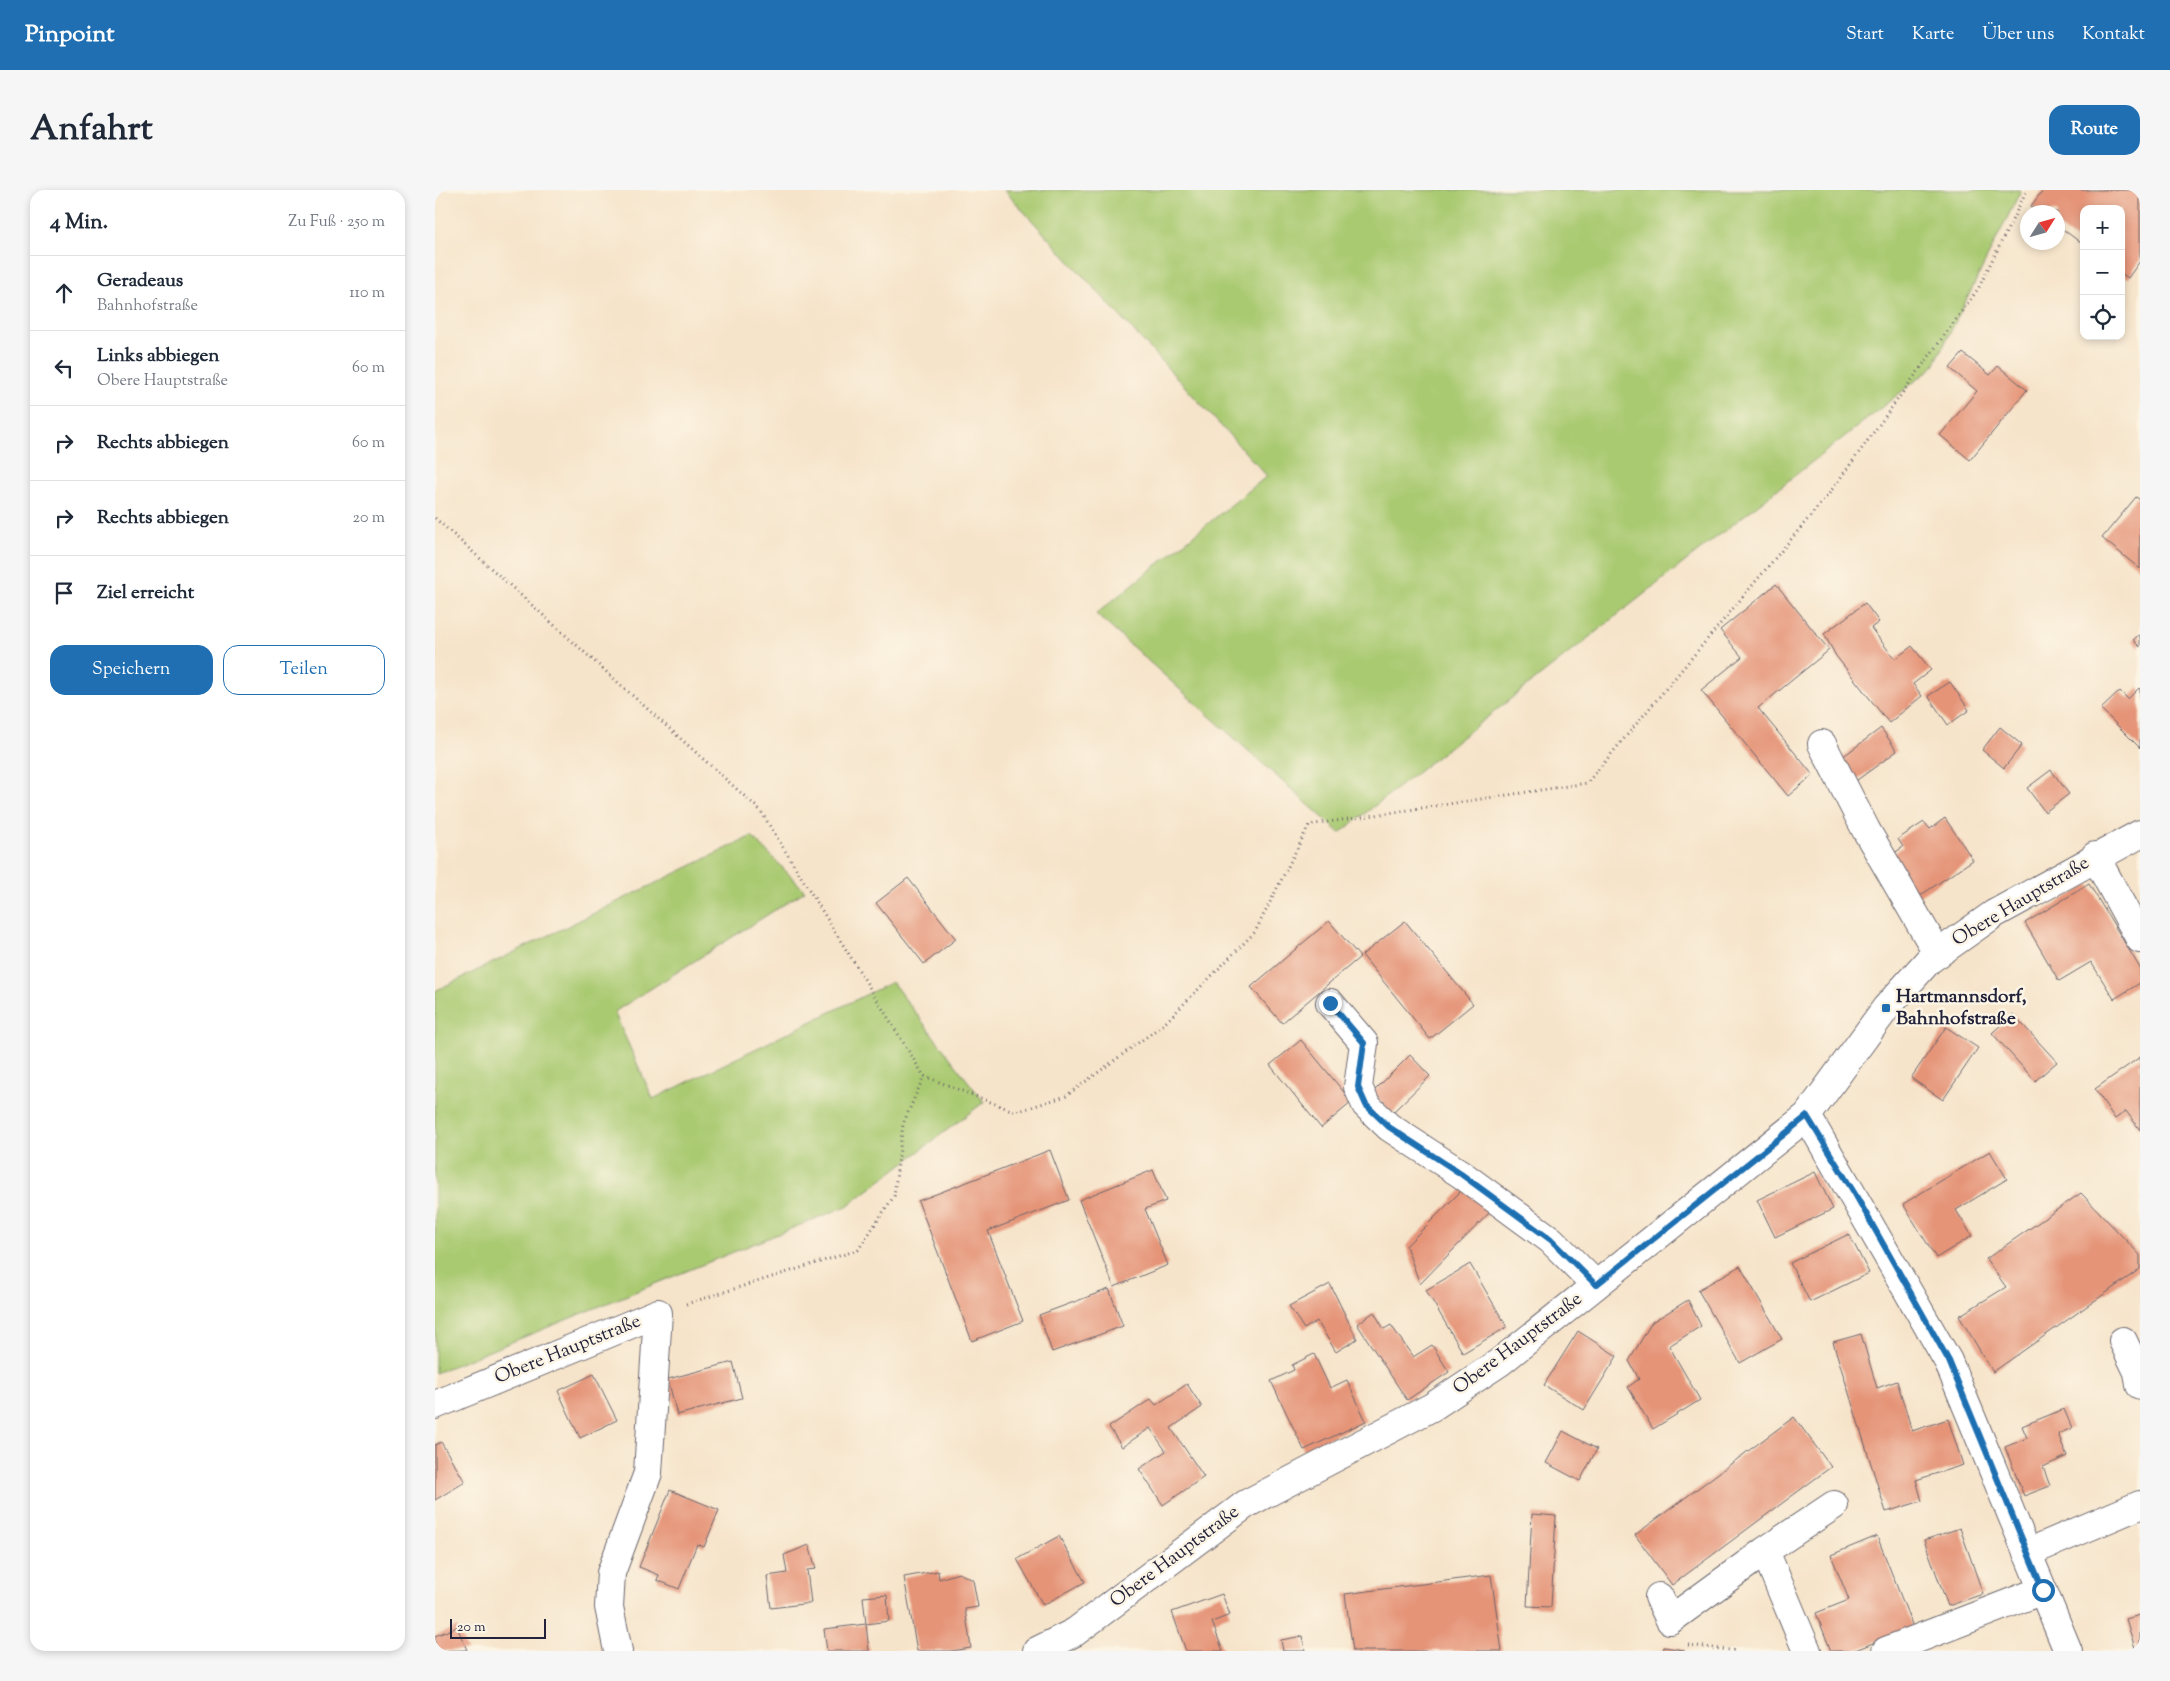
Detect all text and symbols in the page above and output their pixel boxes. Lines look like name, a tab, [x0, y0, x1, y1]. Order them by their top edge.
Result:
text: Pinpoint	[25, 18, 114, 52]
text: Start	[1846, 22, 1884, 48]
text: Karte	[1912, 22, 1954, 48]
text: Über uns	[1982, 22, 2054, 48]
text: Kontakt	[2082, 22, 2145, 48]
text: Anfahrt	[30, 105, 153, 156]
button: Route	[2049, 105, 2140, 155]
north arrow	[2020, 205, 2065, 250]
map controls	[2080, 205, 2125, 340]
button: +	[2080, 205, 2125, 250]
text: 4 Min.	[50, 208, 108, 238]
text: Zu Fuß · 250 m	[288, 211, 385, 234]
button: −	[2080, 250, 2125, 295]
text: Geradeaus	[97, 268, 183, 295]
icon: ahead	[50, 279, 78, 307]
text: 110 m	[349, 282, 385, 305]
text: Bahnhofstraße	[97, 295, 198, 318]
button: locate	[2080, 295, 2125, 340]
text: Links abbiegen	[97, 343, 220, 370]
icon: left	[50, 354, 78, 382]
text: 60 m	[352, 357, 385, 380]
text: Obere Hauptstraße	[97, 370, 228, 393]
icon: right	[50, 429, 78, 457]
text: Rechts abbiegen	[97, 430, 229, 457]
text: 60 m	[352, 432, 385, 455]
icon: right	[50, 504, 78, 532]
text: Rechts abbiegen	[97, 505, 229, 532]
text: 20 m	[352, 507, 385, 530]
icon: arrive	[50, 579, 78, 607]
text: Ziel erreicht	[97, 580, 194, 607]
button: Speichern	[50, 645, 213, 695]
button: Teilen	[223, 645, 385, 695]
street label: Obere Hauptstraße	[1947, 850, 2095, 954]
place label: Hartmannsdorf, Bahnhofstraße	[1896, 984, 2027, 1033]
route end	[1319, 992, 1342, 1015]
marker: Hartmannsdorf, Bahnhofstraße	[1880, 1002, 1892, 1014]
street label: Obere Hauptstraße	[1448, 1286, 1588, 1402]
street label: Obere Hauptstraße	[491, 1308, 645, 1392]
street label: Obere Hauptstraße	[1105, 1499, 1245, 1615]
route start	[2032, 1579, 2055, 1602]
scale bar	[450, 1616, 546, 1639]
text: 20 m	[457, 1618, 486, 1638]

